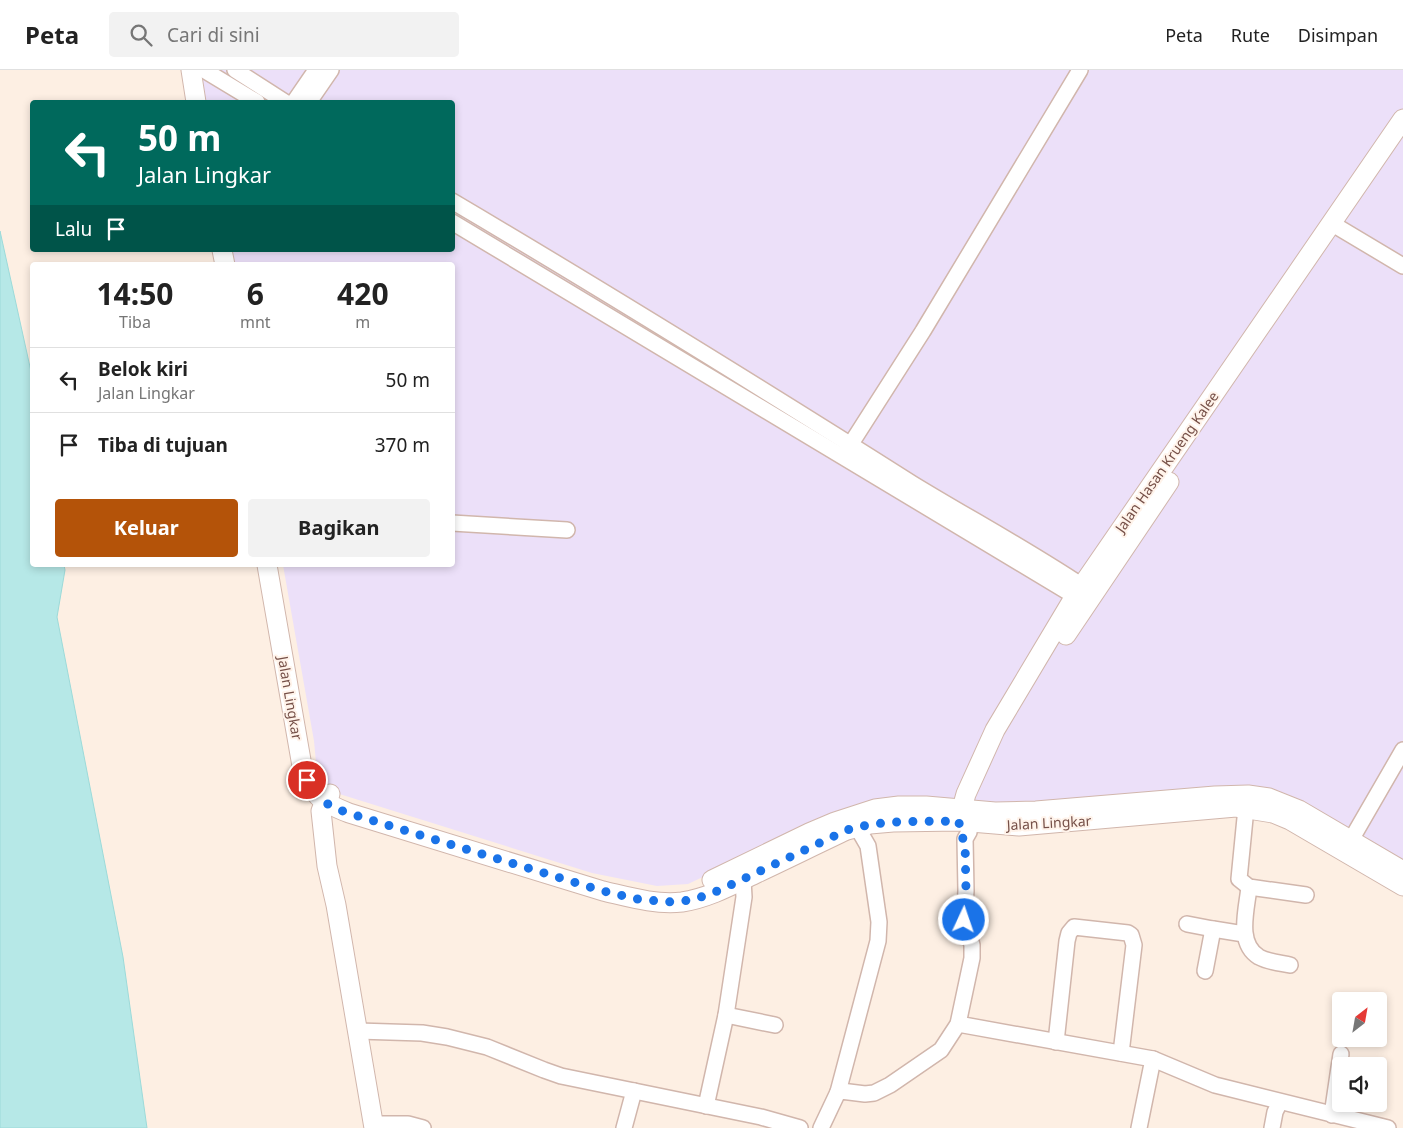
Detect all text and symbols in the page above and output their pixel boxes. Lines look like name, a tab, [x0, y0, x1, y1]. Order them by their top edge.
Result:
search box	[109, 12, 459, 57]
text: Peta	[25, 18, 79, 51]
icon: search	[127, 21, 155, 49]
text: Cari di sini	[167, 22, 260, 48]
text: Peta	[1165, 23, 1203, 47]
text: Rute	[1231, 23, 1270, 47]
text: Disimpan	[1298, 23, 1378, 47]
text: 50 m	[138, 114, 221, 161]
icon: left	[55, 120, 120, 185]
text: Jalan Lingkar	[138, 159, 271, 189]
icon: arrive	[102, 215, 130, 243]
text: Lalu	[55, 216, 92, 242]
text: 14:50	[96, 273, 174, 314]
text: 6	[247, 273, 264, 314]
text: 420	[337, 273, 389, 314]
text: Tiba	[119, 311, 151, 333]
text: mnt	[240, 311, 271, 333]
text: m	[355, 311, 370, 333]
text: Belok kiri	[98, 356, 188, 382]
icon: left	[55, 366, 83, 394]
text: 50 m	[386, 367, 430, 393]
text: Jalan Lingkar	[98, 382, 195, 404]
street label: Jalan Hasan Krueng Kalee	[1109, 387, 1223, 538]
icon: arrive	[55, 431, 83, 459]
text: Tiba di tujuan	[98, 432, 228, 458]
text: 370 m	[375, 432, 430, 458]
button: Keluar	[55, 499, 238, 557]
button: Bagikan	[248, 499, 430, 557]
street label: Jalan Lingkar	[273, 653, 307, 742]
pin	[286, 759, 328, 801]
icon: arrive	[293, 766, 321, 794]
street label: Jalan Lingkar	[1004, 811, 1092, 834]
position arrow	[937, 893, 989, 945]
north arrow	[1332, 992, 1388, 1048]
map controls	[1332, 992, 1387, 1112]
button: sound	[1332, 1057, 1387, 1112]

